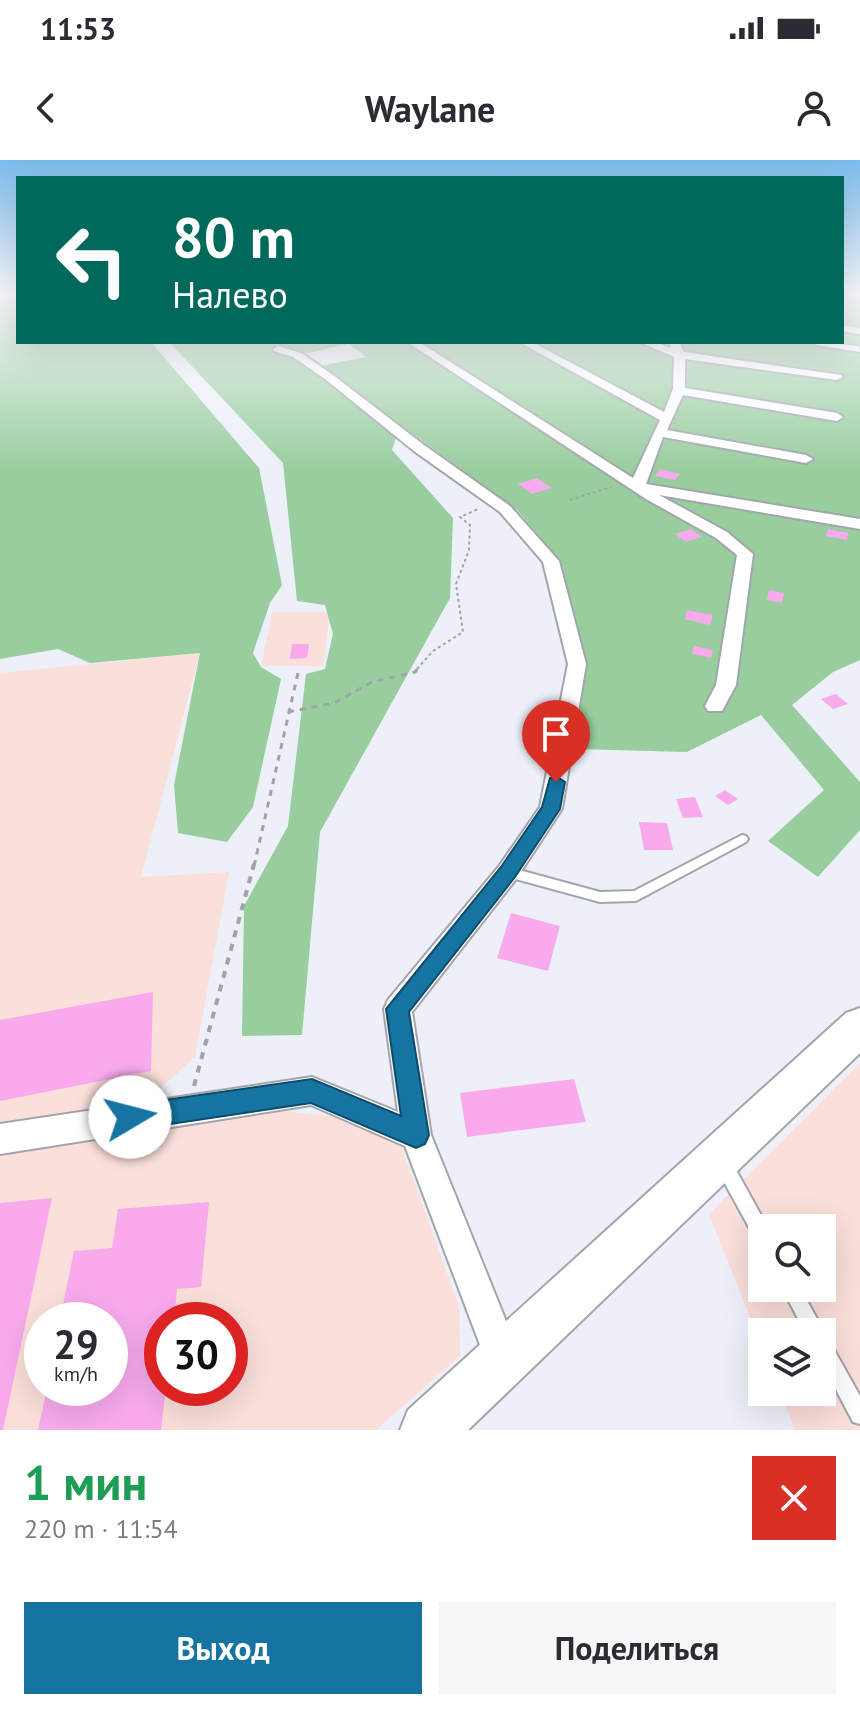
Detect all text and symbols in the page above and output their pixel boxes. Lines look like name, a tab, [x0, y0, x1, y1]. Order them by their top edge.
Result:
text: 11:53	[40, 9, 116, 48]
text: Waylane	[365, 85, 495, 132]
icon: back	[24, 86, 68, 130]
icon: person	[792, 86, 836, 130]
text: 80 m	[172, 201, 295, 273]
icon: left	[40, 208, 144, 312]
text: Налево	[172, 271, 288, 318]
pin	[522, 700, 590, 782]
icon: arrive	[534, 712, 578, 756]
position arrow	[88, 1075, 172, 1159]
map controls	[748, 1214, 836, 1406]
button: search	[748, 1214, 836, 1302]
speed limit sign: 30	[144, 1302, 248, 1406]
text: 29	[53, 1318, 99, 1370]
button: layers	[748, 1318, 836, 1406]
text: km/h	[54, 1361, 98, 1387]
text: 1 мин	[24, 1451, 147, 1513]
button: close	[752, 1456, 836, 1540]
text: 220 m · 11:54	[24, 1512, 178, 1545]
button: Выход	[24, 1602, 422, 1694]
button: Поделиться	[438, 1602, 836, 1694]

